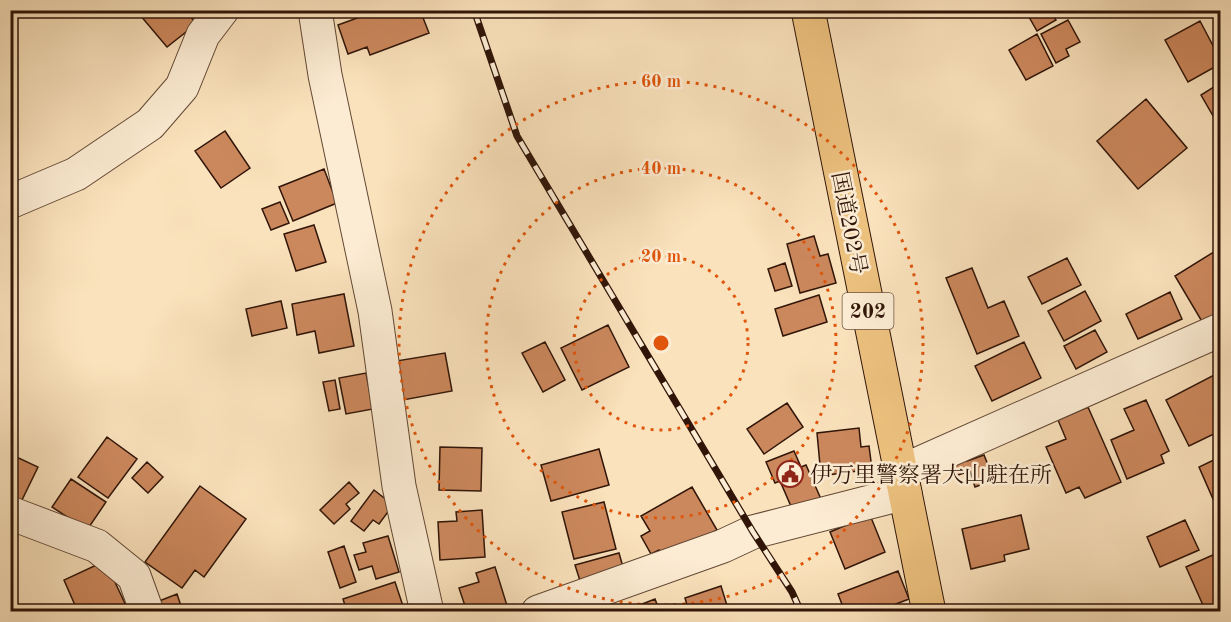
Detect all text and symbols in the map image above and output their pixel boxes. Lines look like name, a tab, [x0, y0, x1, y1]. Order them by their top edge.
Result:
text: 60 m	[641, 73, 681, 91]
text: 40 m	[641, 160, 681, 178]
street label: 国道202号	[827, 170, 871, 277]
text: 20 m	[641, 248, 681, 266]
road number: 202	[842, 293, 894, 329]
centre of rings	[651, 333, 671, 353]
public building icon: 伊万里警察署大山駐在所	[775, 459, 805, 489]
place label: 伊万里警察署大山駐在所	[810, 463, 1052, 487]

